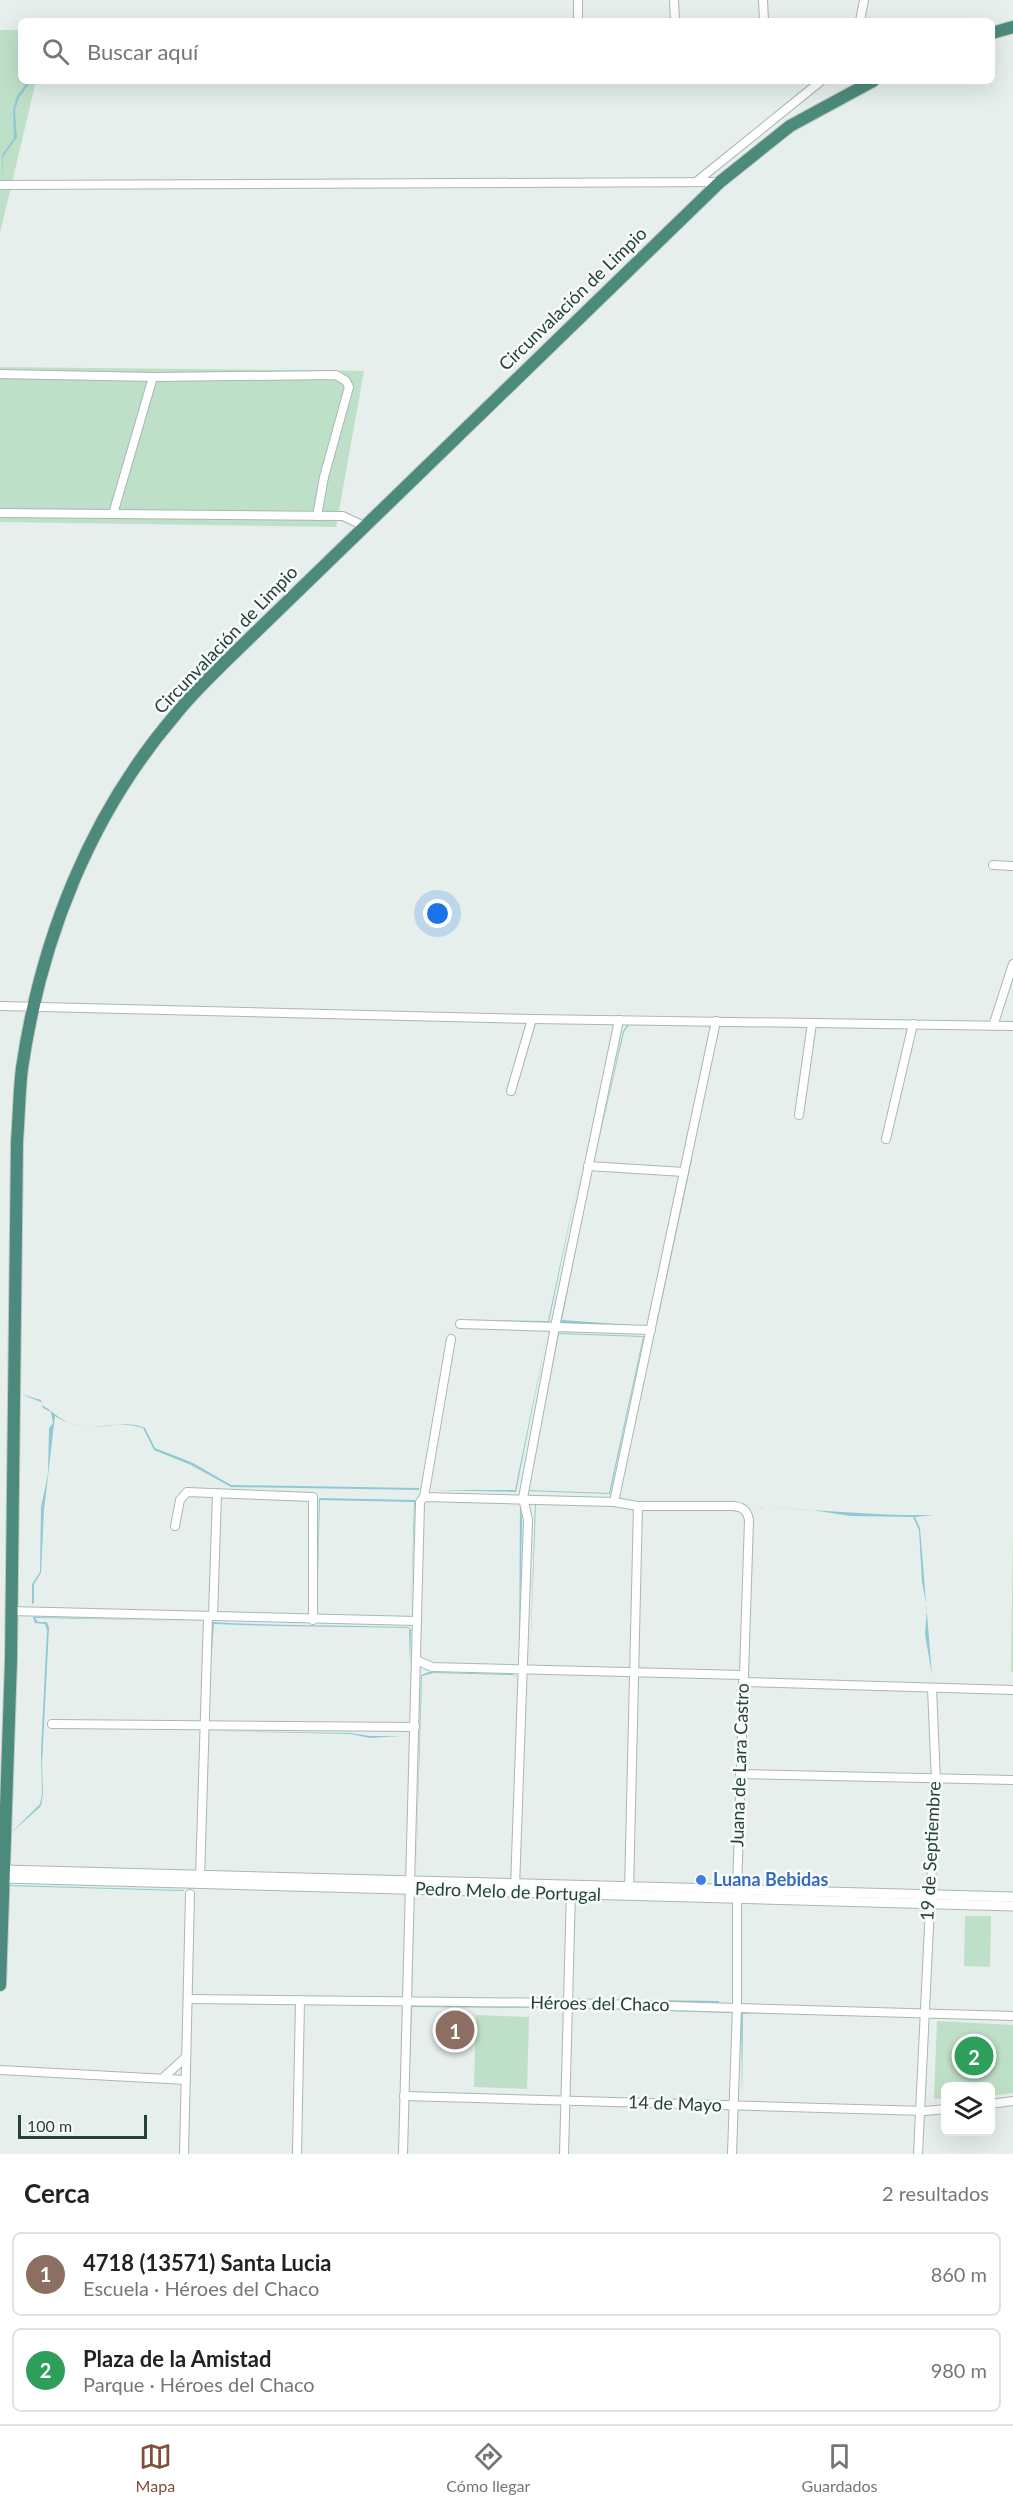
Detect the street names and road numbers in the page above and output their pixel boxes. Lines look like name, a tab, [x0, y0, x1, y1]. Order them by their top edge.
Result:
street label: Circunvalación de Limpio	[494, 222, 651, 375]
street label: Circunvalación de Limpio	[149, 561, 302, 718]
street label: Juana de Lara Castro	[725, 1683, 753, 1847]
street label: 19 de Septiembre	[915, 1780, 945, 1921]
street label: Pedro Melo de Portugal	[415, 1877, 601, 1905]
street label: Héroes del Chaco	[530, 1991, 670, 2015]
street label: 14 de Mayo	[628, 2090, 722, 2116]

